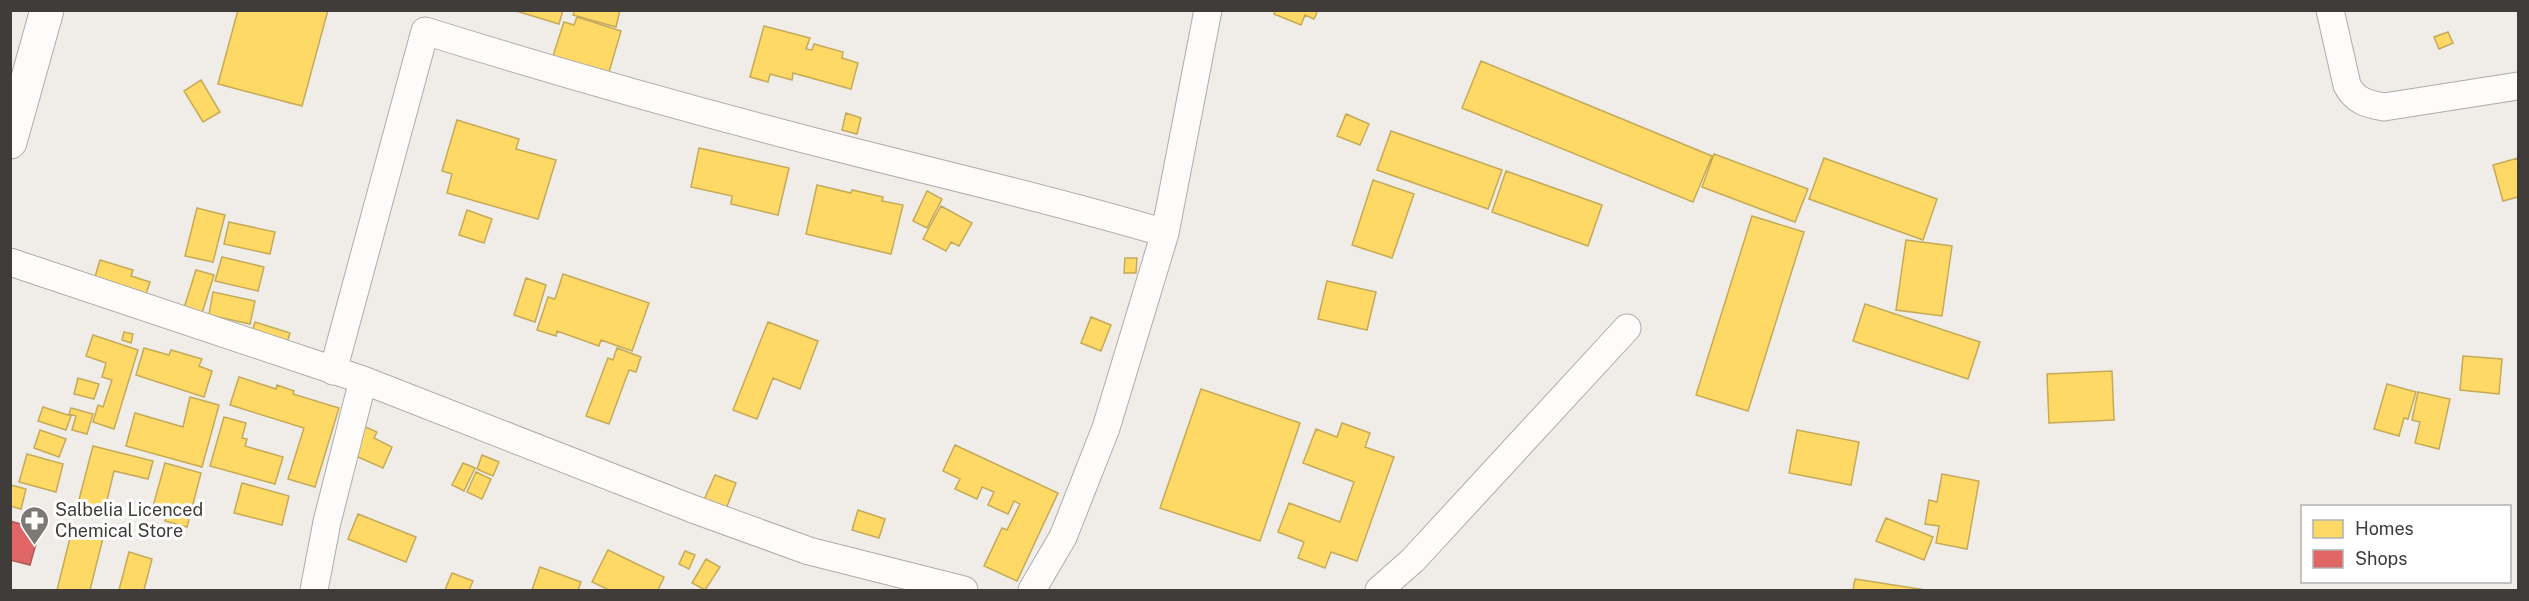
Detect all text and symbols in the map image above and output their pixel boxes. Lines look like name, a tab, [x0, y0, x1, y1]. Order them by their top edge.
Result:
place label: Salbelia Licenced Chemical Store	[55, 499, 203, 541]
pharmacy icon: Salbelia Licenced Chemical Store	[18, 504, 50, 546]
legend	[2301, 505, 2511, 583]
text: Homes	[2355, 518, 2414, 539]
text: Shops	[2355, 548, 2407, 569]

